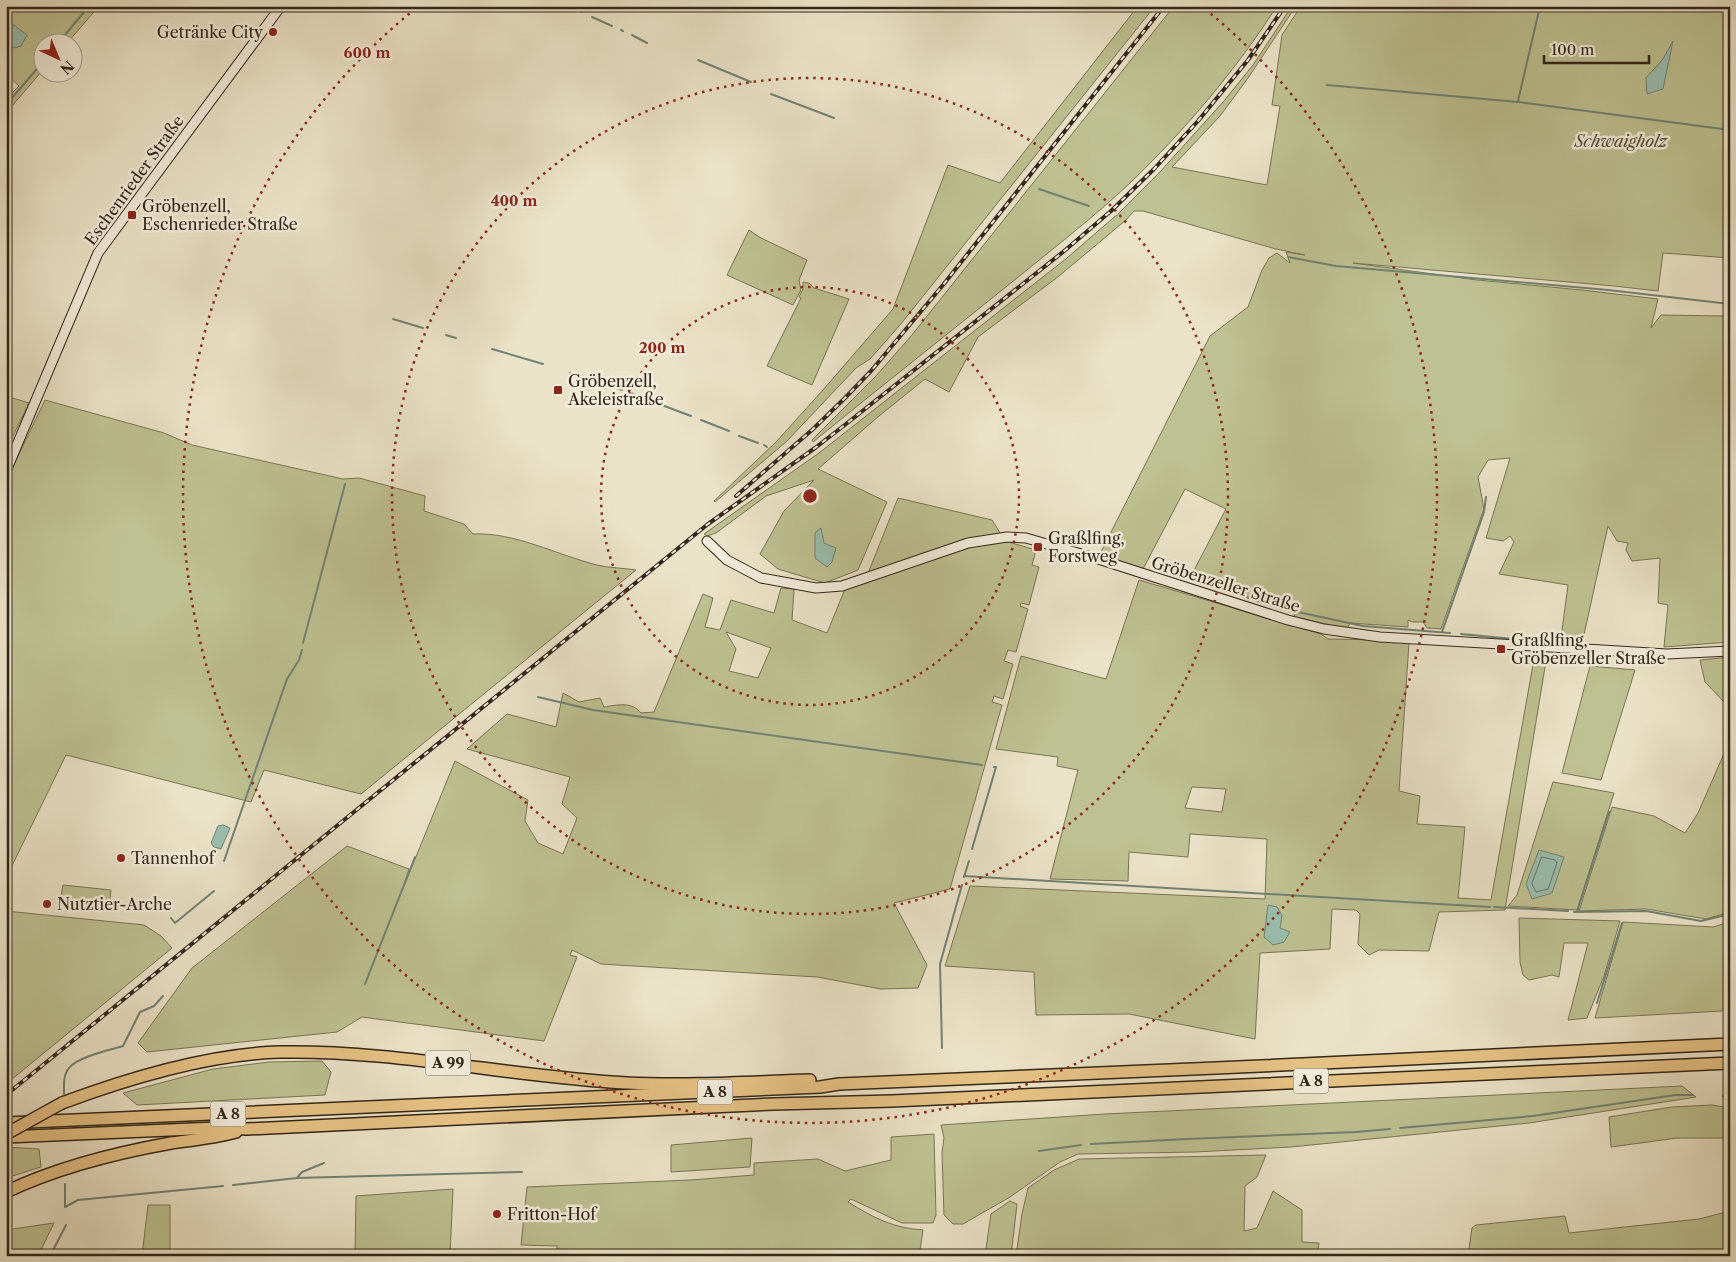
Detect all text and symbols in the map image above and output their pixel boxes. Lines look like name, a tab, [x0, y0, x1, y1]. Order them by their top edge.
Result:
place label: Getränke City	[157, 22, 264, 42]
marker: Getränke City	[267, 26, 279, 38]
north arrow	[32, 32, 82, 82]
scale bar	[1544, 32, 1648, 64]
text: 100 m	[1551, 40, 1594, 59]
text: 600 m	[344, 43, 390, 62]
text: N	[56, 57, 78, 78]
street label: Eschenrieder Straße	[80, 111, 188, 249]
park label: Schwaigholz	[1574, 131, 1669, 151]
text: 400 m	[491, 191, 537, 210]
place label: Gröbenzell, Eschenrieder Straße	[142, 196, 298, 234]
marker: Gröbenzell, Eschenrieder Straße	[126, 209, 138, 221]
text: 200 m	[639, 338, 685, 357]
place label: Gröbenzell, Akeleistraße	[567, 371, 664, 409]
marker: Gröbenzell, Akeleistraße	[552, 384, 564, 396]
centre of rings	[801, 487, 819, 505]
place label: Graßlfing, Forstweg	[1048, 528, 1125, 566]
marker: Graßlfing, Forstweg	[1032, 541, 1044, 553]
street label: Gröbenzeller Straße	[1149, 552, 1303, 616]
place label: Graßlfing, Gröbenzeller Straße	[1511, 630, 1666, 668]
marker: Graßlfing, Gröbenzeller Straße	[1495, 643, 1507, 655]
place label: Tannenhof	[131, 848, 217, 868]
marker: Tannenhof	[115, 852, 127, 864]
place label: Nutztier-Arche	[57, 894, 172, 914]
marker: Nutztier-Arche	[41, 898, 53, 910]
road number: A 99	[426, 1050, 470, 1076]
road number: A 8	[1294, 1068, 1328, 1094]
road number: A 8	[698, 1080, 732, 1104]
road number: A 8	[210, 1102, 246, 1126]
place label: Fritton-Hof	[507, 1204, 598, 1224]
marker: Fritton-Hof	[491, 1208, 503, 1220]

